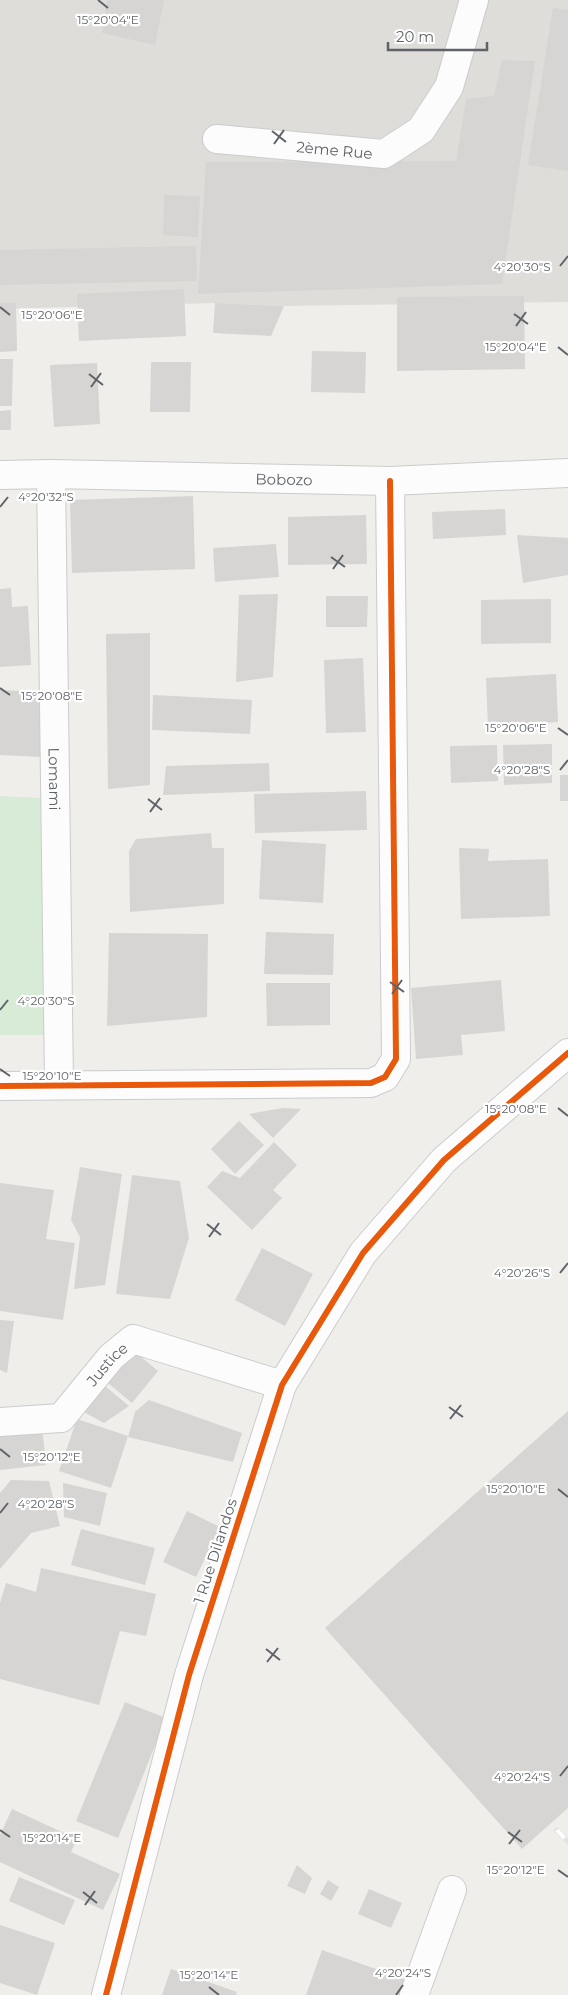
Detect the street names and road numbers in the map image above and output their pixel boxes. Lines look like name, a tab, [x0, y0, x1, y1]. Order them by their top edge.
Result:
street label: 2ème Rue	[296, 137, 373, 162]
street label: Bobozo	[255, 469, 313, 489]
street label: Lomami	[45, 747, 65, 811]
street label: Justice	[81, 1338, 131, 1390]
street label: 1 Rue Dilandos	[189, 1496, 241, 1606]

